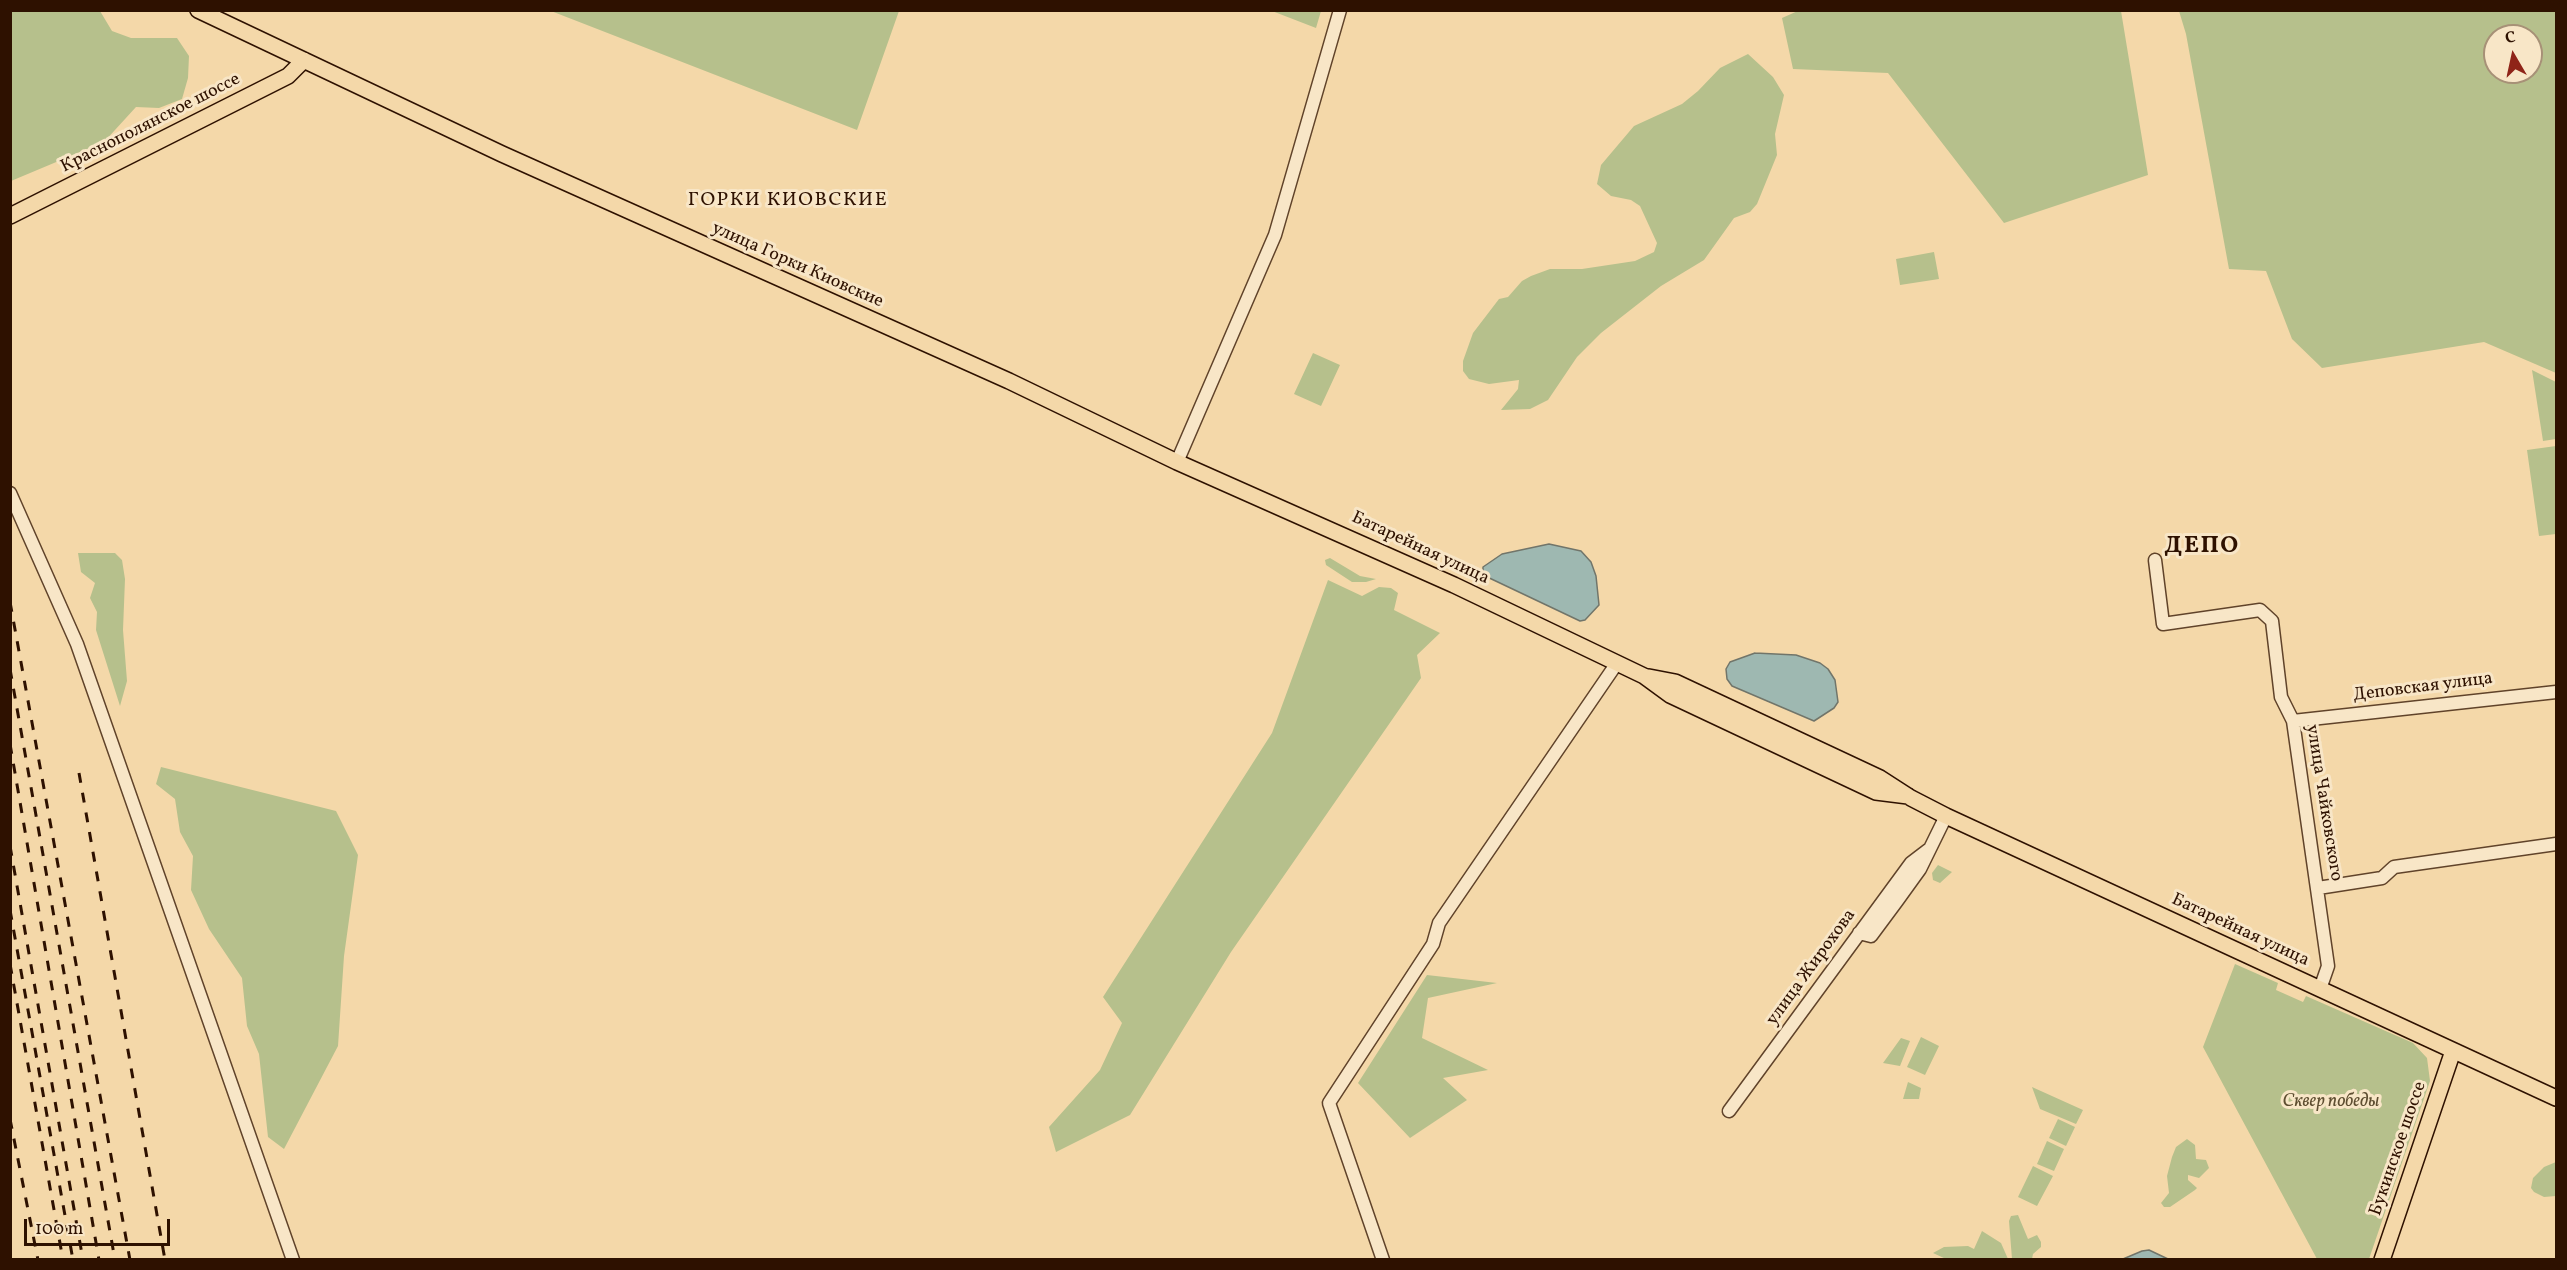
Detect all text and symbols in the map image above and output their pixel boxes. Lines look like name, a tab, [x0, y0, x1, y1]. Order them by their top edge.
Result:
north arrow	[2483, 24, 2543, 84]
text: С	[2504, 27, 2517, 50]
street label: Краснополянское шоссе	[58, 69, 244, 179]
district label: ГОРКИ КИОВСКИЕ	[688, 189, 888, 213]
street label: улица Горки Киовские	[708, 218, 886, 314]
street label: Батарейная улица	[1348, 508, 1492, 590]
district label: ДЕПО	[2164, 534, 2240, 562]
street label: Деповская улица	[2352, 669, 2494, 707]
street label: улица Чайковского	[2300, 723, 2346, 883]
street label: Батарейная улица	[2168, 890, 2312, 972]
street label: улица Жирохова	[1763, 906, 1861, 1030]
street label: Букинское шоссе	[2366, 1079, 2432, 1219]
park label: Сквер победы	[2283, 1092, 2379, 1114]
scale bar	[27, 1207, 172, 1245]
text: 100 m	[35, 1217, 84, 1242]

